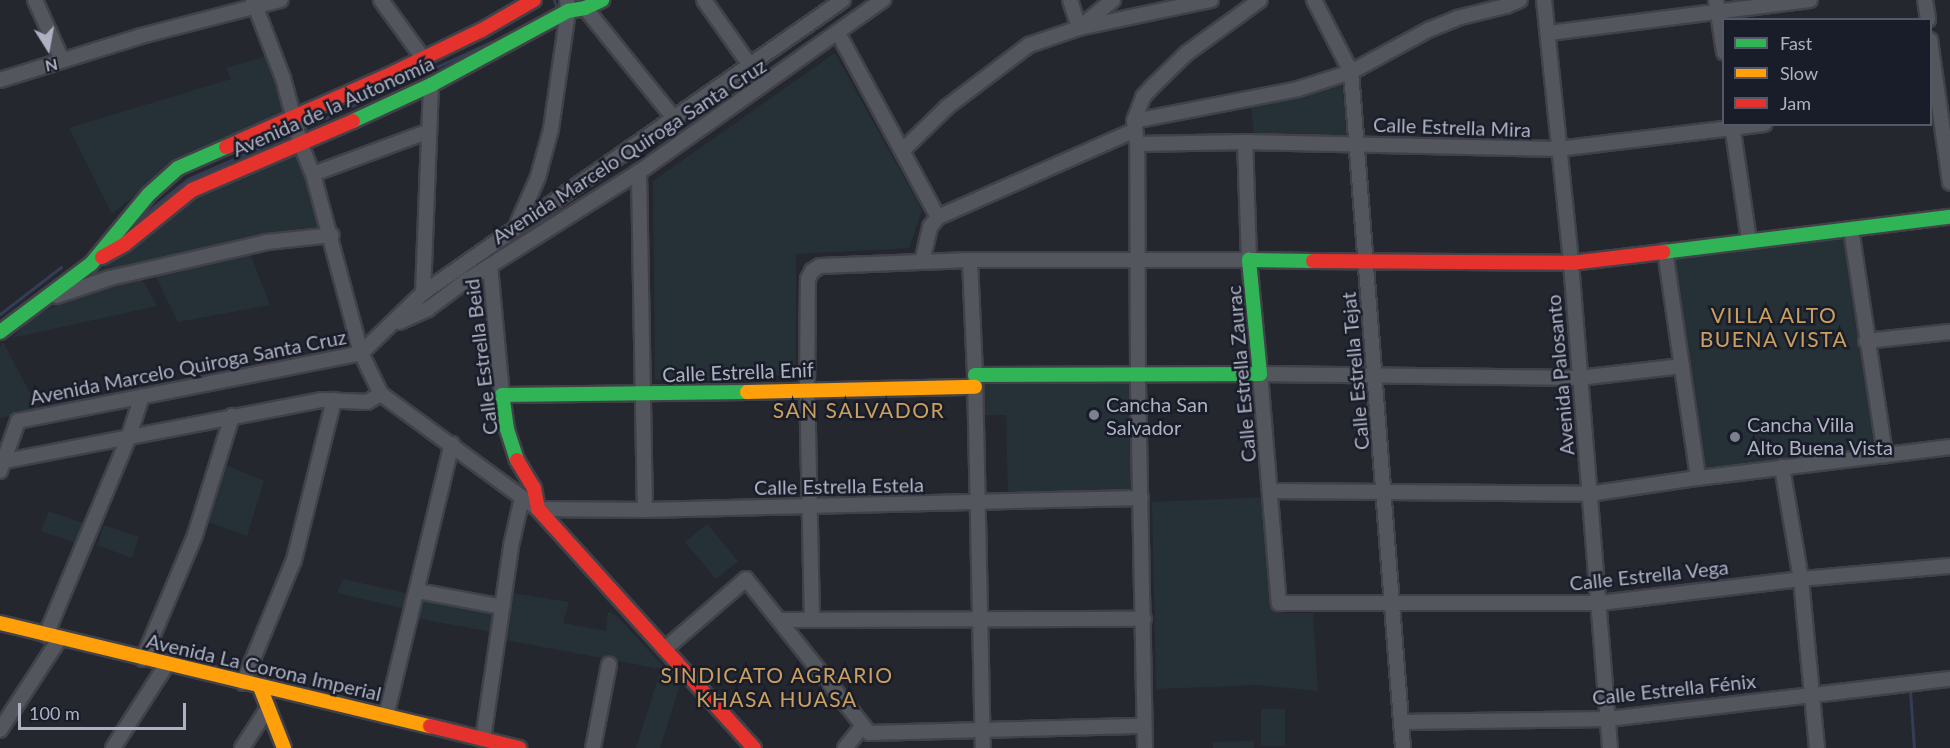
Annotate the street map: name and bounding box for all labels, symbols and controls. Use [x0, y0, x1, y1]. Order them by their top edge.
north arrow [18, 18, 78, 78]
legend [1722, 18, 1932, 126]
text: Fast [1780, 32, 1812, 54]
street label: Avenida de la Autonomía [228, 51, 438, 161]
street label: Avenida Marcelo Quiroga Santa Cruz [488, 53, 770, 249]
text: N [44, 56, 59, 77]
text: Slow [1780, 62, 1818, 84]
text: Jam [1780, 92, 1811, 114]
street label: Calle Estrella Mira [1373, 112, 1531, 142]
street label: Calle Estrella Beid [460, 278, 502, 436]
street label: Calle Estrella Zaurac [1221, 285, 1261, 463]
street label: Calle Estrella Tejat [1336, 291, 1374, 451]
street label: Avenida Palosanto [1541, 294, 1579, 456]
district label: VILLA ALTO BUENA VISTA [1699, 302, 1849, 352]
street label: Avenida Marcelo Quiroga Santa Cruz [28, 325, 348, 409]
street label: Calle Estrella Enif [662, 357, 814, 387]
place label: Cancha San Salvador [1106, 392, 1208, 439]
district label: SAN SALVADOR [773, 397, 945, 423]
marker: Cancha San Salvador [1087, 408, 1101, 422]
place label: Cancha Villa Alto Buena Vista [1747, 413, 1894, 460]
marker: Cancha Villa Alto Buena Vista [1728, 430, 1742, 444]
street label: Calle Estrella Estela [754, 473, 924, 499]
street label: Calle Estrella Vega [1568, 555, 1730, 595]
street label: Avenida La Corona Imperial [144, 628, 384, 706]
district label: SINDICATO AGRARIO KHASA HUASA [660, 662, 894, 712]
street label: Calle Estrella Fénix [1591, 668, 1757, 710]
scale bar [21, 691, 189, 729]
text: 100 m [29, 702, 80, 724]

